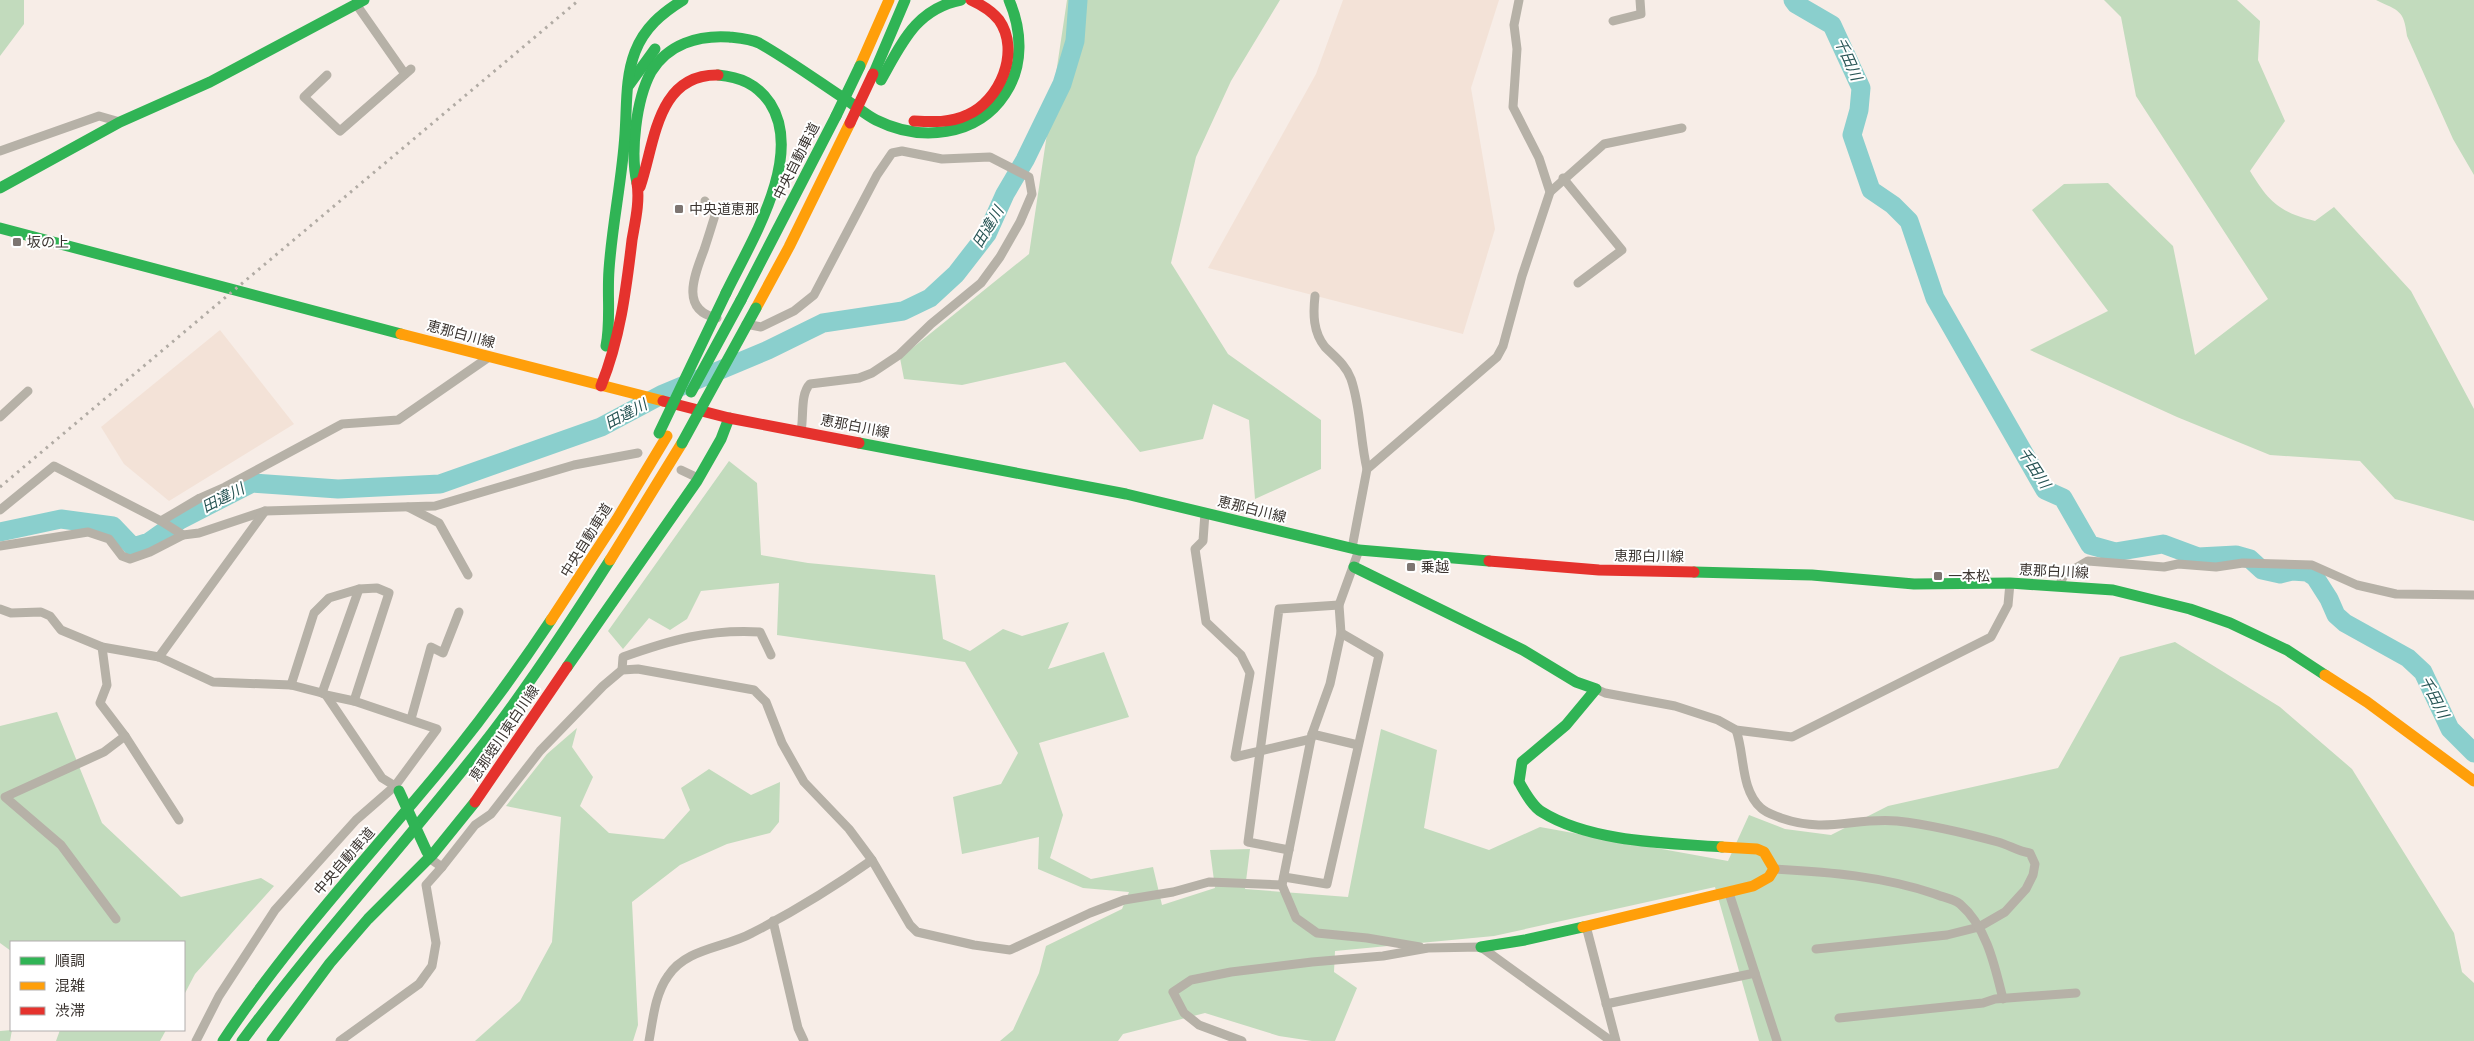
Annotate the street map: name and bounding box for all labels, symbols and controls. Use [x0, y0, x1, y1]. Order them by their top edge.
water label: 千田川 [1830, 33, 1870, 85]
street label: 中央自動車道 [767, 119, 823, 203]
place label: 中央道恵那 [689, 198, 759, 218]
water label: 田違川 [965, 199, 1009, 251]
marker: 中央道恵那 [673, 203, 685, 215]
place label: 坂の上 [27, 231, 69, 251]
marker: 坂の上 [11, 236, 23, 248]
street label: 恵那白川線 [425, 314, 498, 352]
water label: 田違川 [600, 391, 652, 433]
street label: 恵那白川線 [819, 409, 891, 442]
water label: 千田川 [2013, 442, 2058, 494]
water label: 田違川 [197, 475, 249, 517]
street label: 恵那白川線 [1216, 490, 1289, 526]
street label: 中央自動車道 [554, 499, 616, 580]
street label: 恵那白川線 [1614, 544, 1684, 566]
place label: 乗越 [1421, 556, 1449, 576]
street label: 恵那白川線 [2019, 558, 2090, 582]
marker: 乗越 [1405, 561, 1417, 573]
place label: 一本松 [1948, 565, 1990, 585]
marker: 一本松 [1932, 570, 1944, 582]
water label: 千田川 [2415, 671, 2457, 723]
street label: 恵那蛭川東白川線 [464, 680, 543, 784]
street label: 中央自動車道 [308, 822, 378, 899]
legend [10, 941, 185, 1031]
text: 順調 [55, 948, 85, 971]
text: 混雑 [55, 973, 85, 996]
text: 渋滞 [55, 998, 85, 1021]

